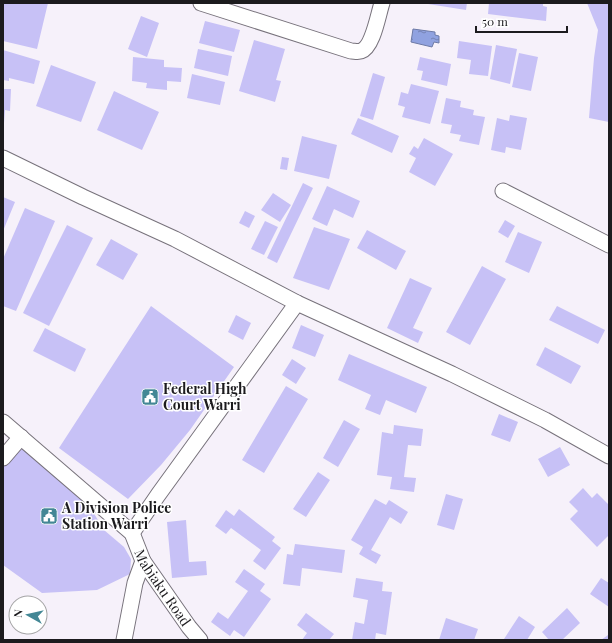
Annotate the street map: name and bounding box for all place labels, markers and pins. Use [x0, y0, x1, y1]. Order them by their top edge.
place label: Federal High Court Warri [163, 379, 247, 414]
public building icon: Federal High Court Warri [140, 387, 160, 407]
place label: A Division Police Station Warri [61, 498, 171, 533]
public building icon: A Division Police Station Warri [39, 506, 59, 526]

